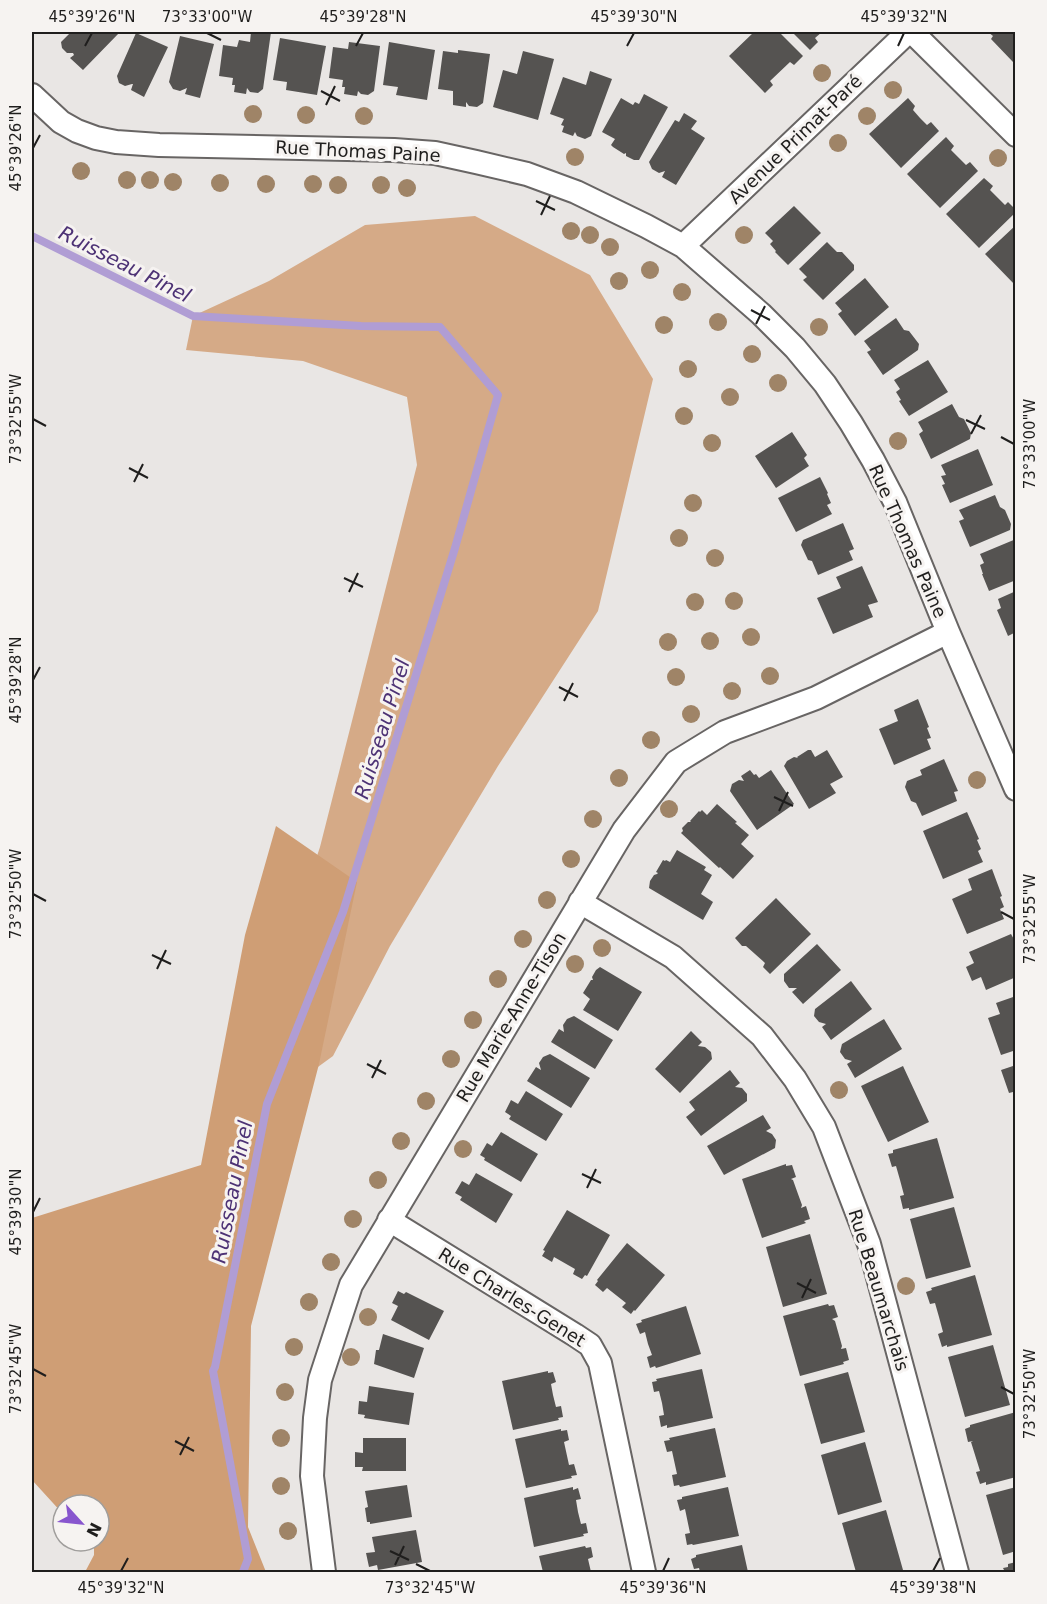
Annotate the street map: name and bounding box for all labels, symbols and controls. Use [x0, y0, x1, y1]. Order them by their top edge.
text: 45°39'26"N [48, 8, 136, 26]
text: 73°33'00"W [162, 8, 252, 26]
text: 45°39'28"N [319, 8, 407, 26]
text: 45°39'30"N [590, 8, 678, 26]
text: 45°39'32"N [860, 8, 948, 26]
street label: Avenue Primat-Paré [724, 70, 866, 208]
text: 45°39'26"N [7, 104, 25, 192]
street label: Rue Thomas Paine [275, 136, 441, 166]
water label: Ruisseau Pinel [55, 220, 195, 308]
text: 73°32'55"W [7, 374, 25, 464]
text: 73°33'00"W [1021, 399, 1039, 489]
street label: Rue Thomas Paine [865, 461, 951, 621]
text: 45°39'28"N [7, 636, 25, 724]
water label: Ruisseau Pinel [349, 656, 415, 802]
text: 73°32'50"W [7, 849, 25, 939]
text: 73°32'55"W [1021, 874, 1039, 964]
street label: Rue Marie-Anne-Tison [452, 928, 570, 1106]
water label: Ruisseau Pinel [206, 1118, 258, 1265]
text: 45°39'30"N [7, 1168, 25, 1256]
street label: Rue Beaumarchais [844, 1207, 914, 1373]
street label: Rue Charles-Genet [435, 1243, 589, 1351]
text: 73°32'45"W [7, 1324, 25, 1414]
text: 73°32'50"W [1021, 1349, 1039, 1439]
north arrow [51, 1493, 111, 1553]
text: N [82, 1519, 105, 1540]
text: 45°39'32"N [77, 1579, 165, 1597]
text: 73°32'45"W [385, 1579, 475, 1597]
text: 45°39'36"N [619, 1579, 707, 1597]
text: 45°39'38"N [889, 1579, 977, 1597]

